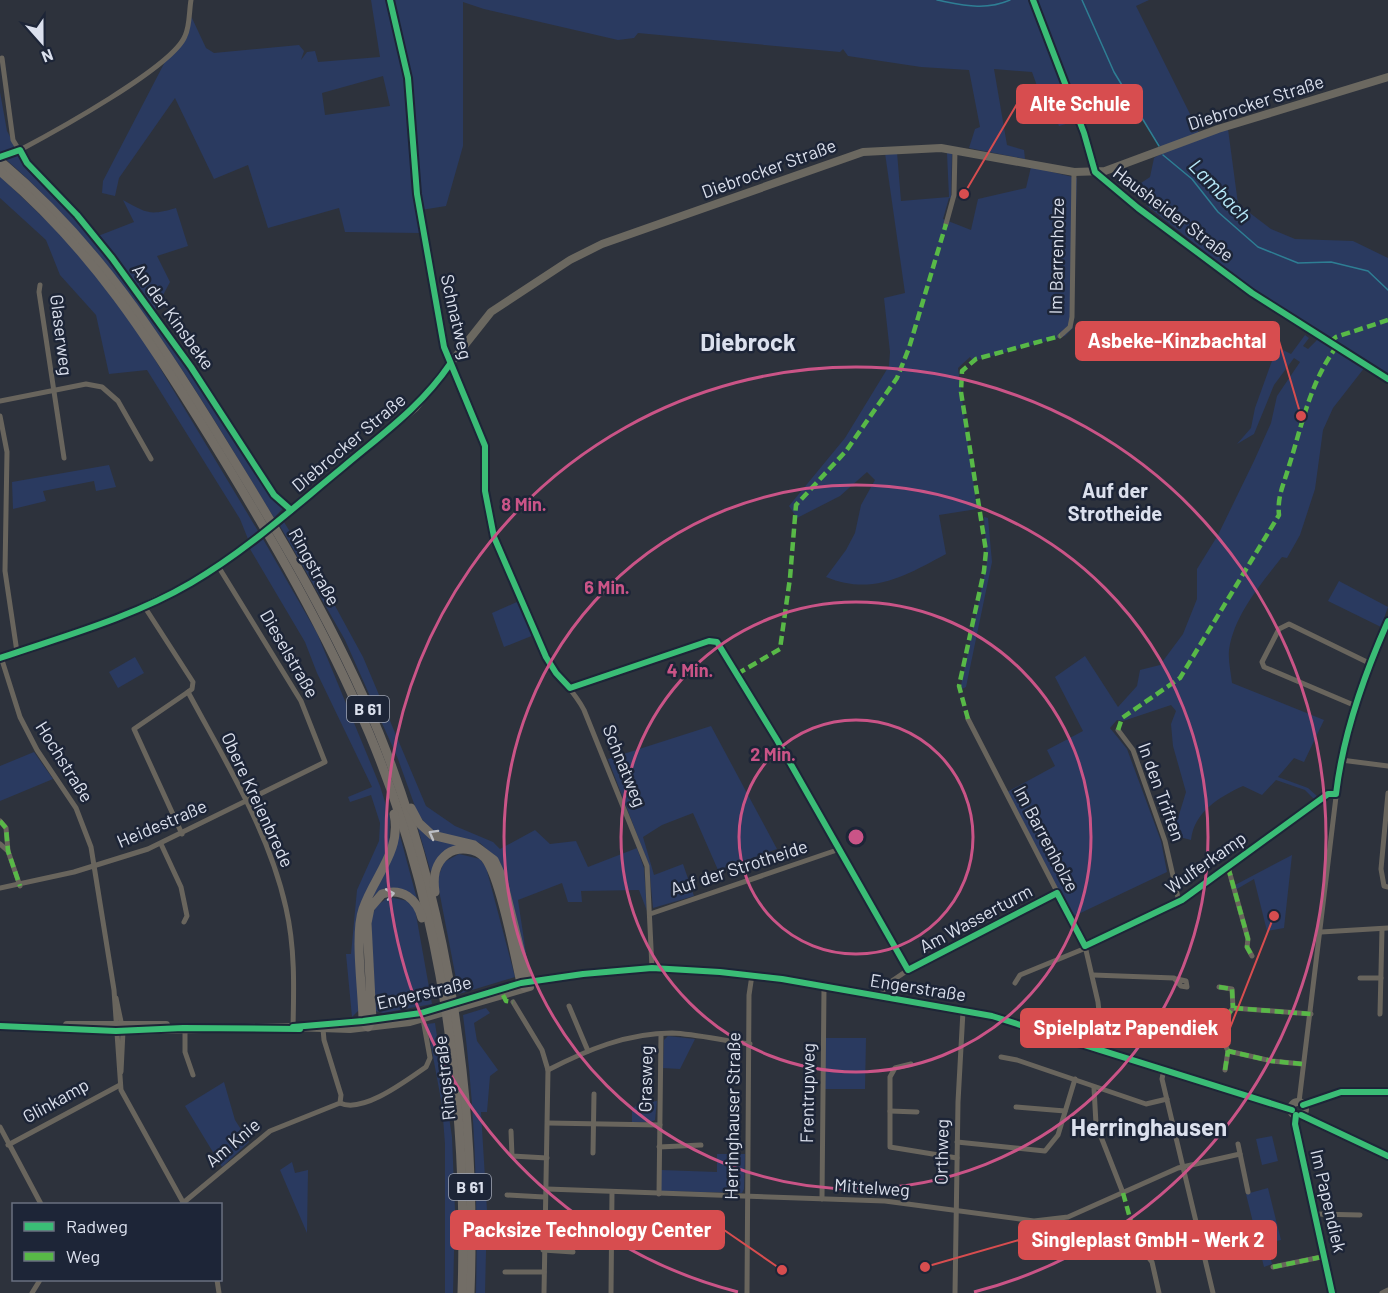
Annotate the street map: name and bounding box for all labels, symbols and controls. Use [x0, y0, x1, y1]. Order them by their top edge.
north arrow [12, 12, 72, 72]
text: N [39, 46, 56, 67]
street label: Diebrocker Straße [1185, 70, 1326, 134]
callout: Alte Schule [1017, 85, 1142, 123]
text: Alte Schule [1030, 91, 1131, 115]
street label: Diebrocker Straße [698, 134, 839, 203]
water label: Lambach [1185, 153, 1257, 227]
street label: Hausheider Straße [1109, 161, 1238, 266]
street label: Im Barrenholze [1044, 197, 1068, 315]
street label: An der Kinsbeke [128, 259, 220, 374]
street label: Schnatweg [436, 272, 477, 362]
street label: Glaserweg [46, 293, 78, 377]
callout: Asbeke-Kinzbachtal [1076, 322, 1279, 360]
district label: Diebrock [700, 327, 796, 356]
text: Asbeke-Kinzbachtal [1088, 328, 1266, 352]
street label: Diebrocker Straße [287, 388, 410, 496]
district label: Auf der Strotheide [1068, 478, 1162, 525]
text: 8 Min. [501, 493, 547, 515]
street label: Ringstraße [285, 524, 345, 609]
text: 6 Min. [584, 576, 630, 598]
street label: Dieselstraße [256, 606, 324, 701]
text: 4 Min. [667, 659, 713, 681]
road number: B 61 [347, 696, 389, 722]
street label: Hochstraße [31, 717, 98, 806]
street label: Schnatweg [598, 721, 651, 810]
street label: Obere Kreienbrede [217, 729, 299, 871]
street label: In den Triften [1134, 739, 1190, 844]
text: 2 Min. [750, 743, 796, 765]
street label: Im Barrenholze [1010, 782, 1084, 895]
street label: Heidestraße [113, 794, 210, 852]
street label: Wulferkamp [1161, 826, 1250, 898]
centre of rings [846, 827, 866, 847]
one-way arrow [429, 830, 439, 841]
street label: Auf der Strotheide [667, 834, 810, 900]
street label: Am Wasserturm [915, 879, 1036, 957]
one-way arrow [385, 888, 395, 901]
street label: Engerstraße [869, 969, 968, 1005]
street label: Engerstraße [374, 970, 473, 1014]
callout: Spielplatz Papendiek [1021, 1009, 1230, 1047]
text: Spielplatz Papendiek [1034, 1015, 1219, 1039]
street label: Herringhauser Straße [720, 1032, 744, 1200]
street label: Ringstraße [429, 1035, 459, 1122]
street label: Frentrupweg [795, 1043, 819, 1143]
street label: Grasweg [633, 1045, 657, 1113]
street label: Glinkamp [19, 1073, 92, 1127]
district label: Herringhausen [1071, 1112, 1227, 1141]
street label: Am Knie [201, 1113, 264, 1171]
street label: Orthweg [929, 1119, 953, 1185]
street label: Im Papendiek [1306, 1147, 1351, 1254]
street label: Mittelweg [833, 1173, 911, 1201]
road number: B 61 [449, 1174, 491, 1200]
legend [12, 1203, 222, 1281]
callout: Packsize Technology Center [451, 1211, 724, 1249]
text: Radweg [66, 1215, 128, 1237]
text: Packsize Technology Center [463, 1217, 712, 1241]
callout: Singleplast GmbH - Werk 2 [1019, 1221, 1276, 1259]
text: Singleplast GmbH - Werk 2 [1032, 1227, 1265, 1251]
text: Weg [66, 1245, 100, 1267]

